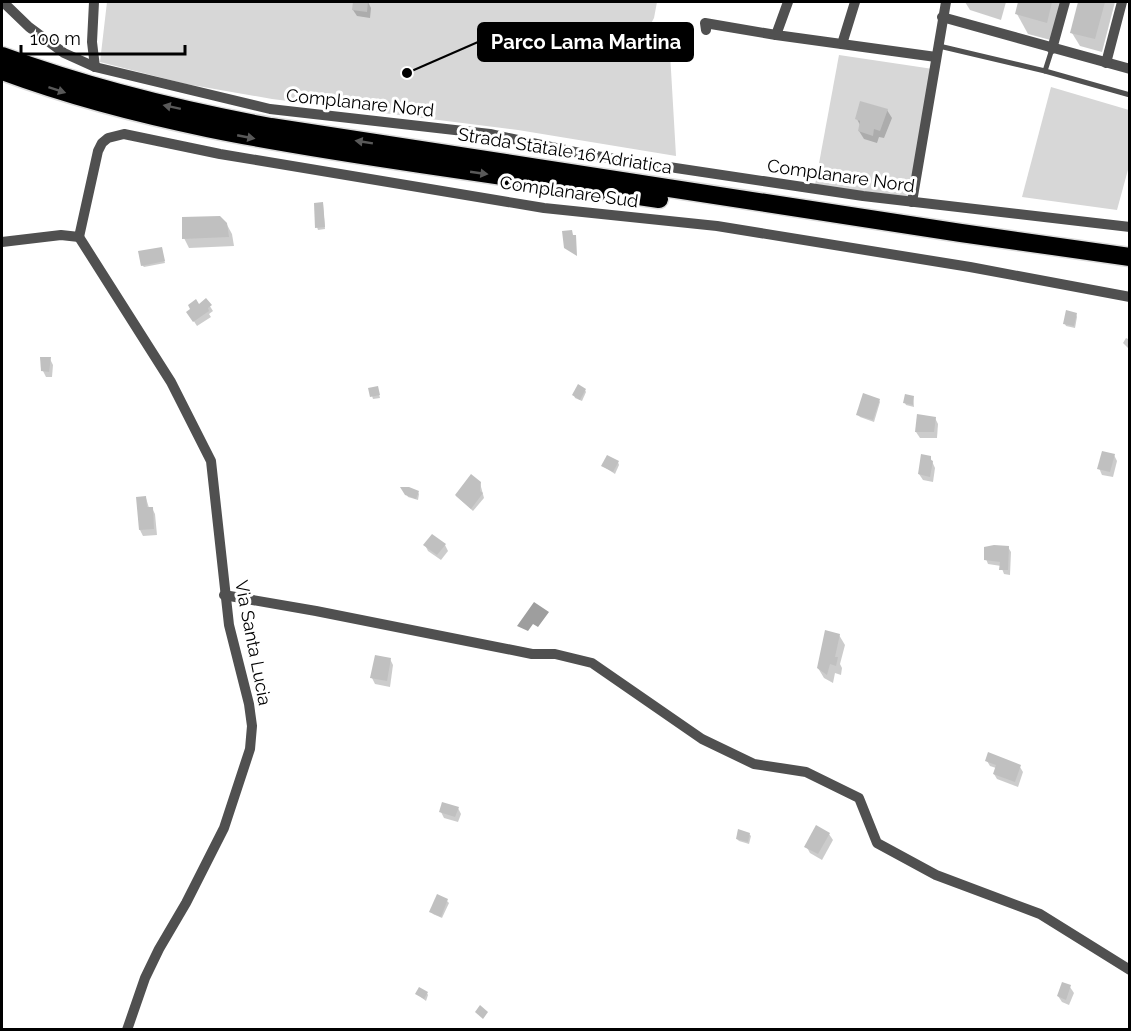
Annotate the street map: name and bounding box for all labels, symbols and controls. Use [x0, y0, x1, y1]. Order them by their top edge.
scale bar [21, 18, 184, 56]
callout: Parco Lama Martina [478, 23, 693, 61]
text: 100 m [30, 28, 81, 49]
text: Parco Lama Martina [491, 30, 681, 54]
street label: Complanare Nord [285, 84, 435, 121]
one-way arrow [48, 85, 66, 95]
one-way arrow [163, 102, 182, 112]
street label: Strada Statale 16 Adriatica [457, 123, 674, 178]
one-way arrow [237, 133, 256, 142]
one-way arrow [355, 137, 374, 146]
street label: Complanare Nord [766, 155, 916, 196]
one-way arrow [469, 168, 488, 177]
street label: Complanare Sud [498, 171, 640, 212]
street label: Via Santa Lucia [231, 579, 276, 707]

